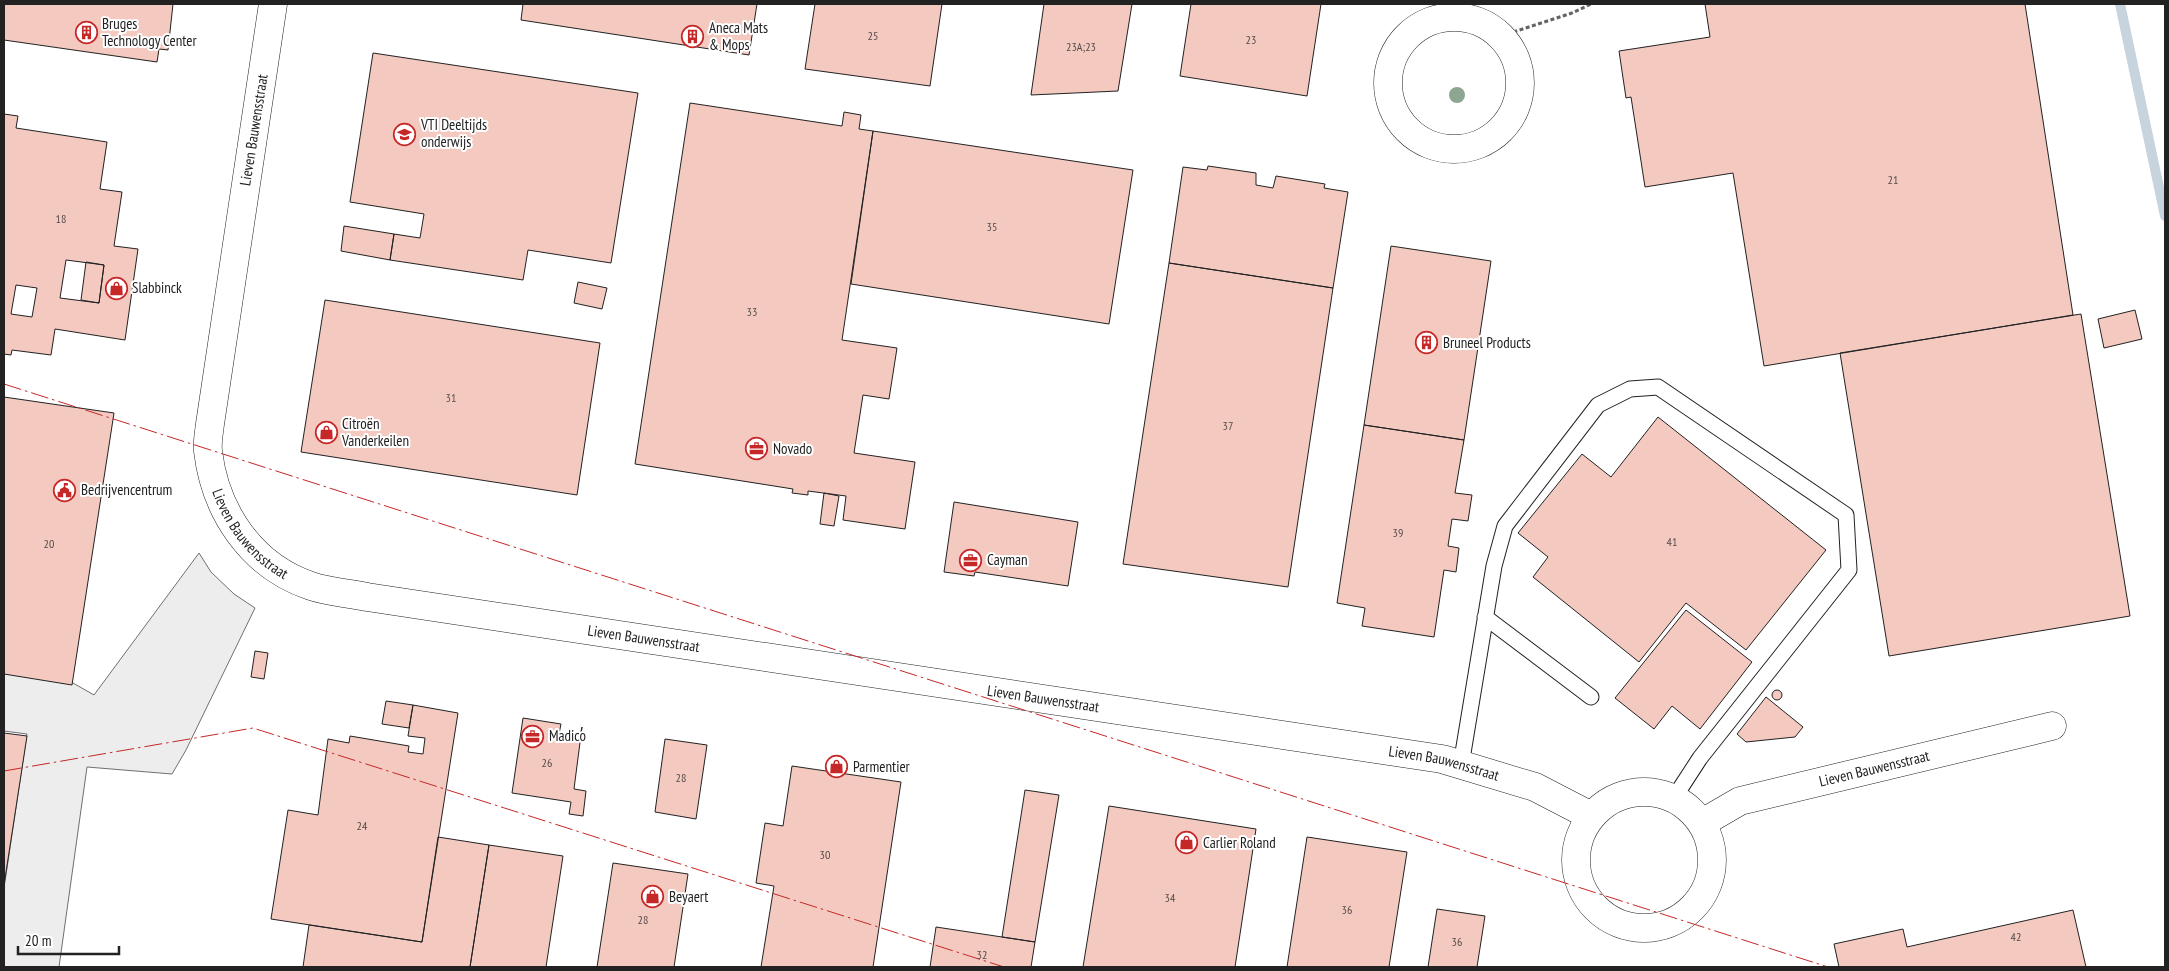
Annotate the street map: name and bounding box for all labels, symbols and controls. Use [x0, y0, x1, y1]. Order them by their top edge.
place label: Bruges Technology Center [102, 14, 198, 50]
place label: Aneca Mats & Mops [709, 18, 768, 54]
building icon: Bruges Technology Center [74, 21, 98, 45]
building icon: Aneca Mats & Mops [681, 25, 705, 49]
house number: 25 [868, 28, 878, 43]
house number: 23 [1246, 32, 1256, 47]
house number: 23A;23 [1066, 39, 1096, 54]
street label: Lieven Bauwensstraat [235, 73, 272, 187]
place label: VTI Deeltijds onderwijs [420, 115, 487, 151]
school or university icon: VTI Deeltijds onderwijs [393, 122, 417, 146]
house number: 21 [1888, 172, 1898, 187]
house number: 18 [56, 211, 66, 226]
house number: 35 [987, 219, 997, 234]
shop icon: Slabbinck [104, 276, 128, 300]
place label: Slabbinck [132, 278, 182, 297]
house number: 33 [747, 304, 757, 319]
building icon: Bruneel Products [1415, 331, 1439, 355]
place label: Bruneel Products [1443, 333, 1531, 352]
house number: 31 [446, 390, 456, 405]
place label: Citroën Vanderkeilen [341, 414, 409, 450]
house number: 37 [1223, 418, 1233, 433]
shop icon: Citroën Vanderkeilen [314, 421, 338, 445]
office icon: Novado [745, 437, 769, 461]
place label: Novado [773, 439, 812, 458]
public building icon: Bedrijvencentrum [53, 478, 77, 502]
place label: Bedrijvencentrum [81, 480, 172, 499]
street label: Lieven Bauwensstraat [208, 486, 292, 583]
house number: 39 [1393, 525, 1403, 540]
house number: 41 [1667, 534, 1677, 549]
house number: 20 [44, 536, 54, 551]
office icon: Cayman [959, 548, 983, 572]
place label: Cayman [987, 550, 1028, 569]
street label: Lieven Bauwensstraat [586, 620, 701, 656]
street label: Lieven Bauwensstraat [986, 681, 1101, 716]
office icon: Madico [521, 724, 545, 748]
place label: Madico [549, 726, 586, 745]
street label: Lieven Bauwensstraat [1387, 741, 1502, 785]
street label: Lieven Bauwensstraat [1817, 746, 1931, 791]
house number: 26 [542, 755, 552, 770]
shop icon: Parmentier [825, 755, 849, 779]
place label: Parmentier [853, 757, 911, 776]
house number: 28 [676, 770, 686, 785]
house number: 24 [357, 818, 368, 833]
shop icon: Carlier Roland [1175, 831, 1199, 855]
place label: Carlier Roland [1203, 833, 1276, 852]
house number: 30 [820, 847, 830, 862]
shop icon: Beyaert [641, 885, 665, 909]
place label: Beyaert [669, 887, 708, 906]
house number: 34 [1165, 890, 1176, 905]
house number: 36 [1342, 902, 1352, 917]
house number: 28 [638, 912, 648, 927]
scale bar [18, 924, 119, 956]
house number: 42 [2011, 929, 2021, 944]
text: 20 m [25, 931, 51, 950]
house number: 36 [1452, 934, 1462, 949]
house number: 32 [977, 947, 987, 962]

